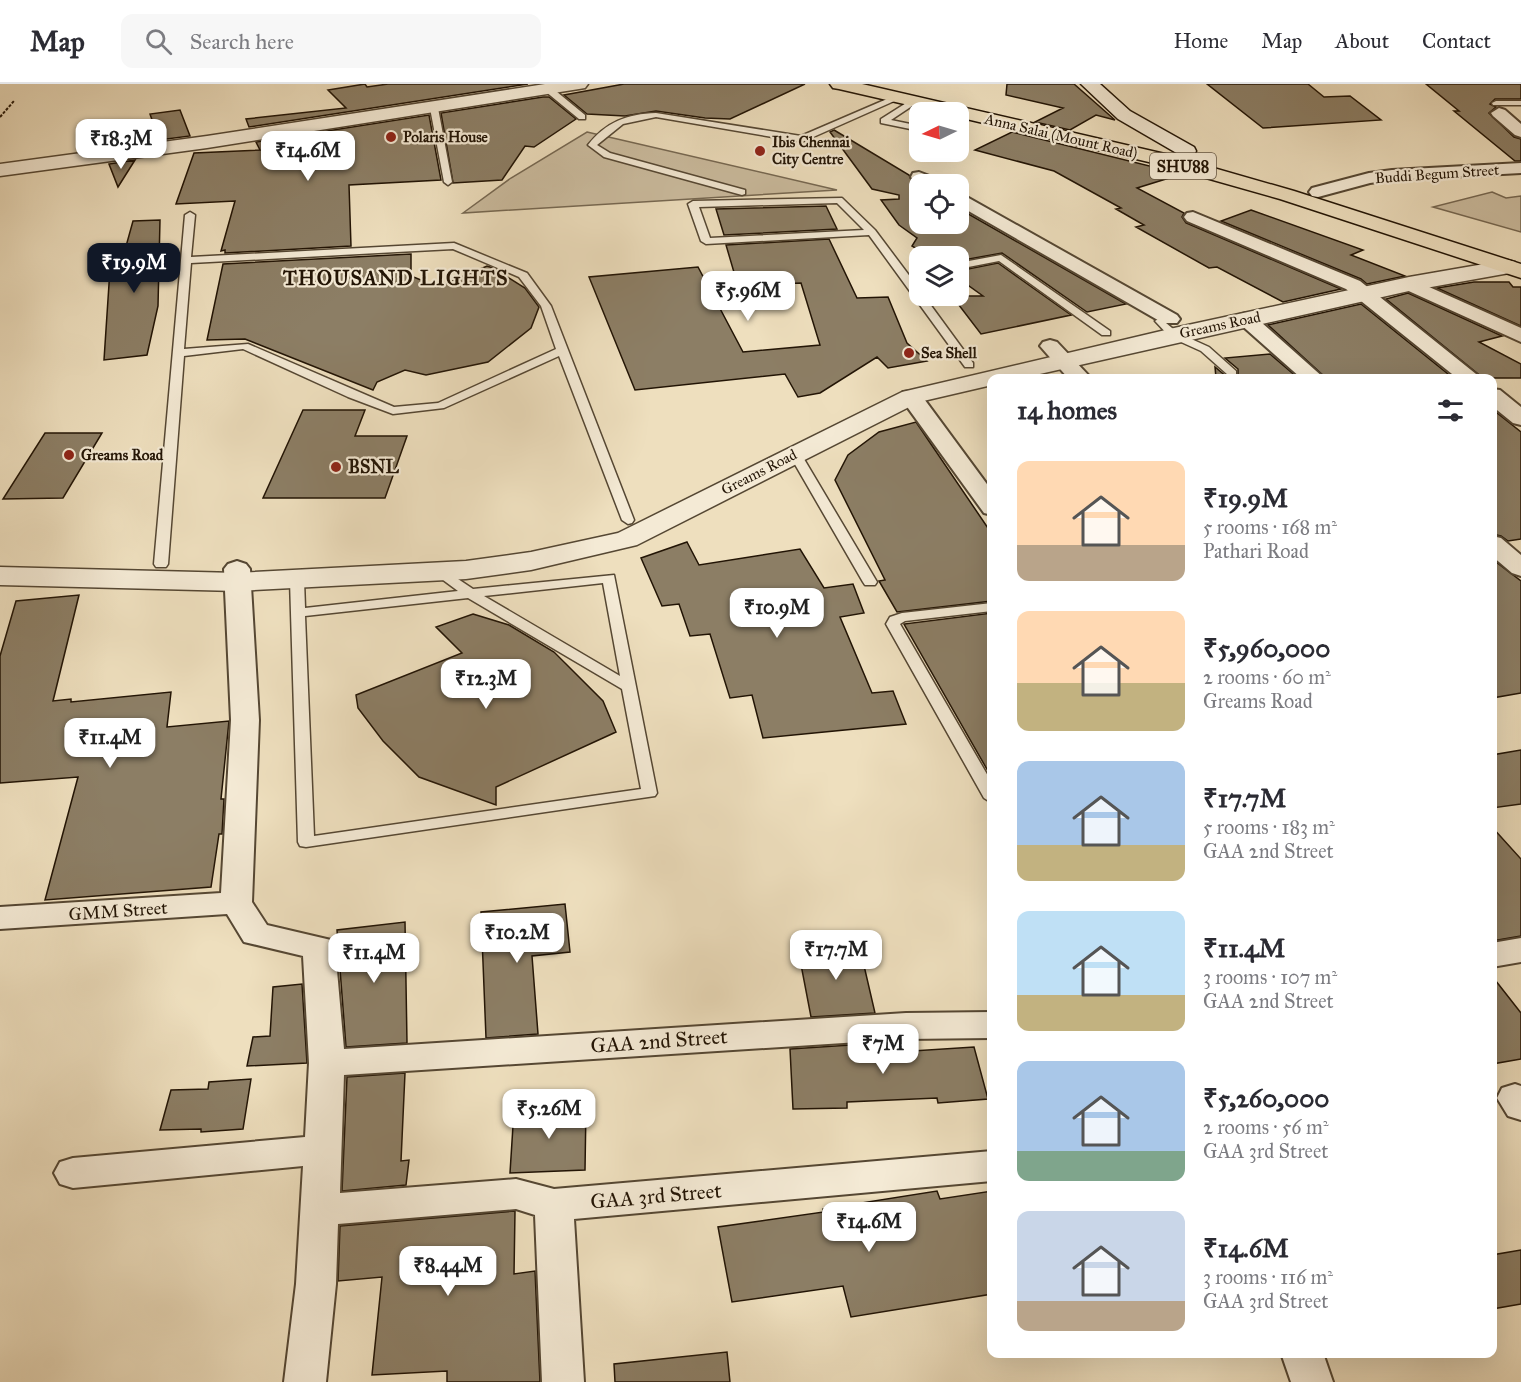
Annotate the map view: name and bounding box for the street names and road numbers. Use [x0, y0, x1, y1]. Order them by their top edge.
street label: Anna Salai (Mount Road) [982, 109, 1139, 163]
road number: SHU88 [1150, 153, 1216, 179]
street label: Buddi Begum Street [1374, 161, 1501, 187]
street label: Greams Road [1178, 308, 1263, 342]
street label: Greams Road [718, 445, 800, 499]
street label: GMM Street [68, 897, 169, 925]
street label: GAA 2nd Street [590, 1023, 729, 1059]
street label: GAA 3rd Street [589, 1177, 723, 1215]

